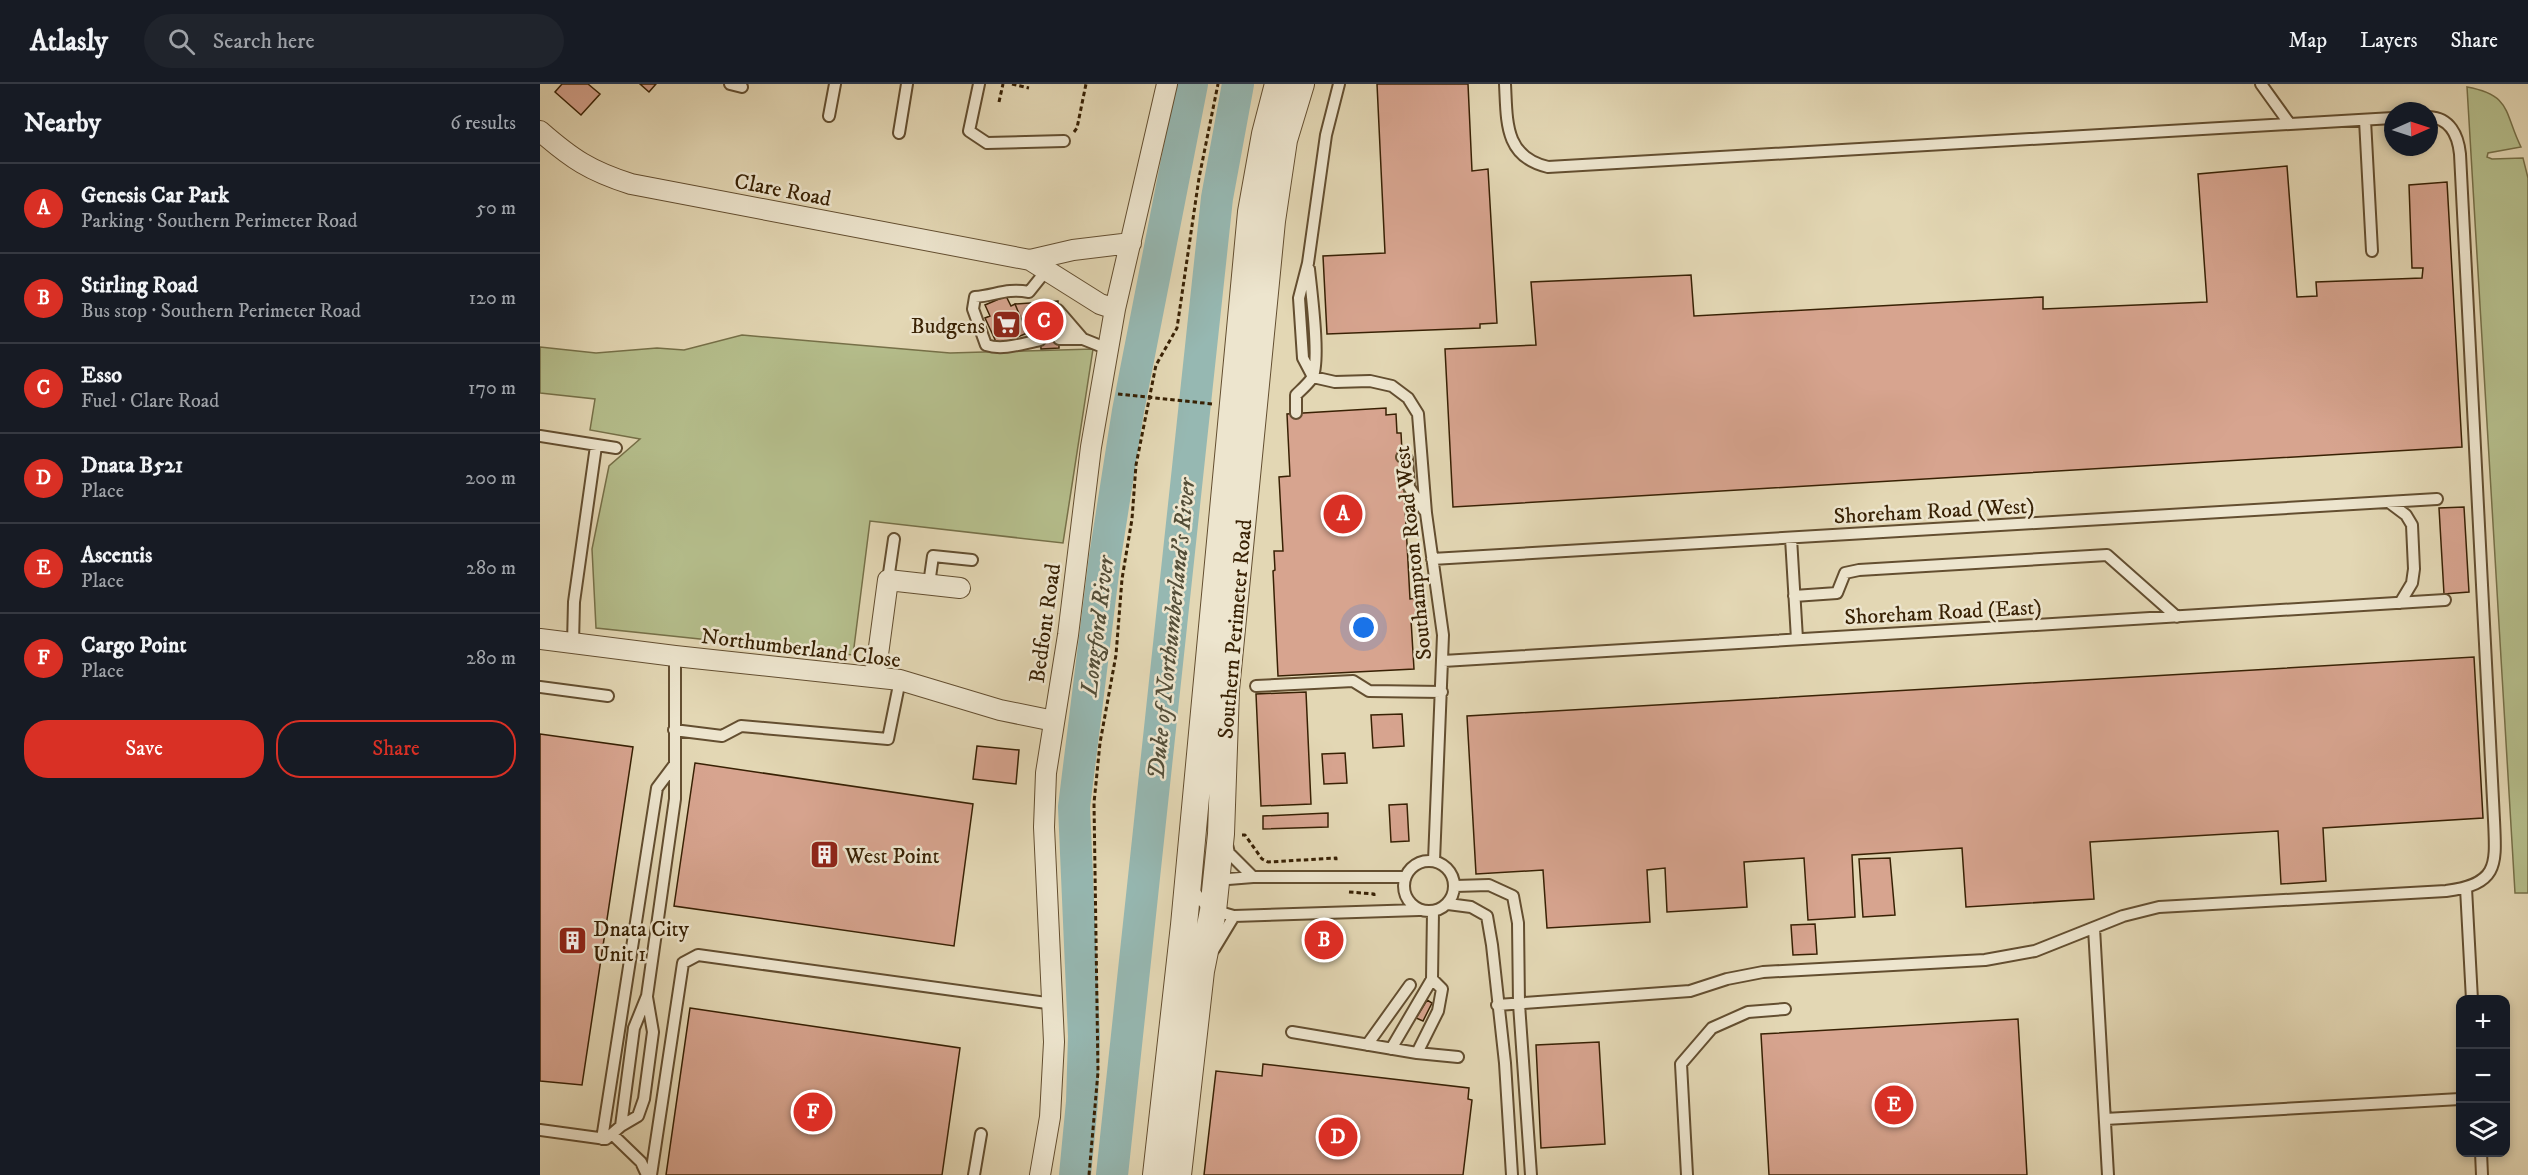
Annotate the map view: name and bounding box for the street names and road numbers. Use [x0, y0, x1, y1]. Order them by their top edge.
street label: Clare Road [732, 168, 833, 213]
street label: Southampton Road West [1389, 444, 1438, 661]
street label: Shoreham Road (West) [1833, 493, 2035, 530]
street label: Southern Perimeter Road [1212, 518, 1259, 740]
street label: Bedfont Road [1024, 562, 1067, 685]
street label: Shoreham Road (East) [1844, 594, 2042, 631]
street label: Northumberland Close [700, 623, 902, 674]

